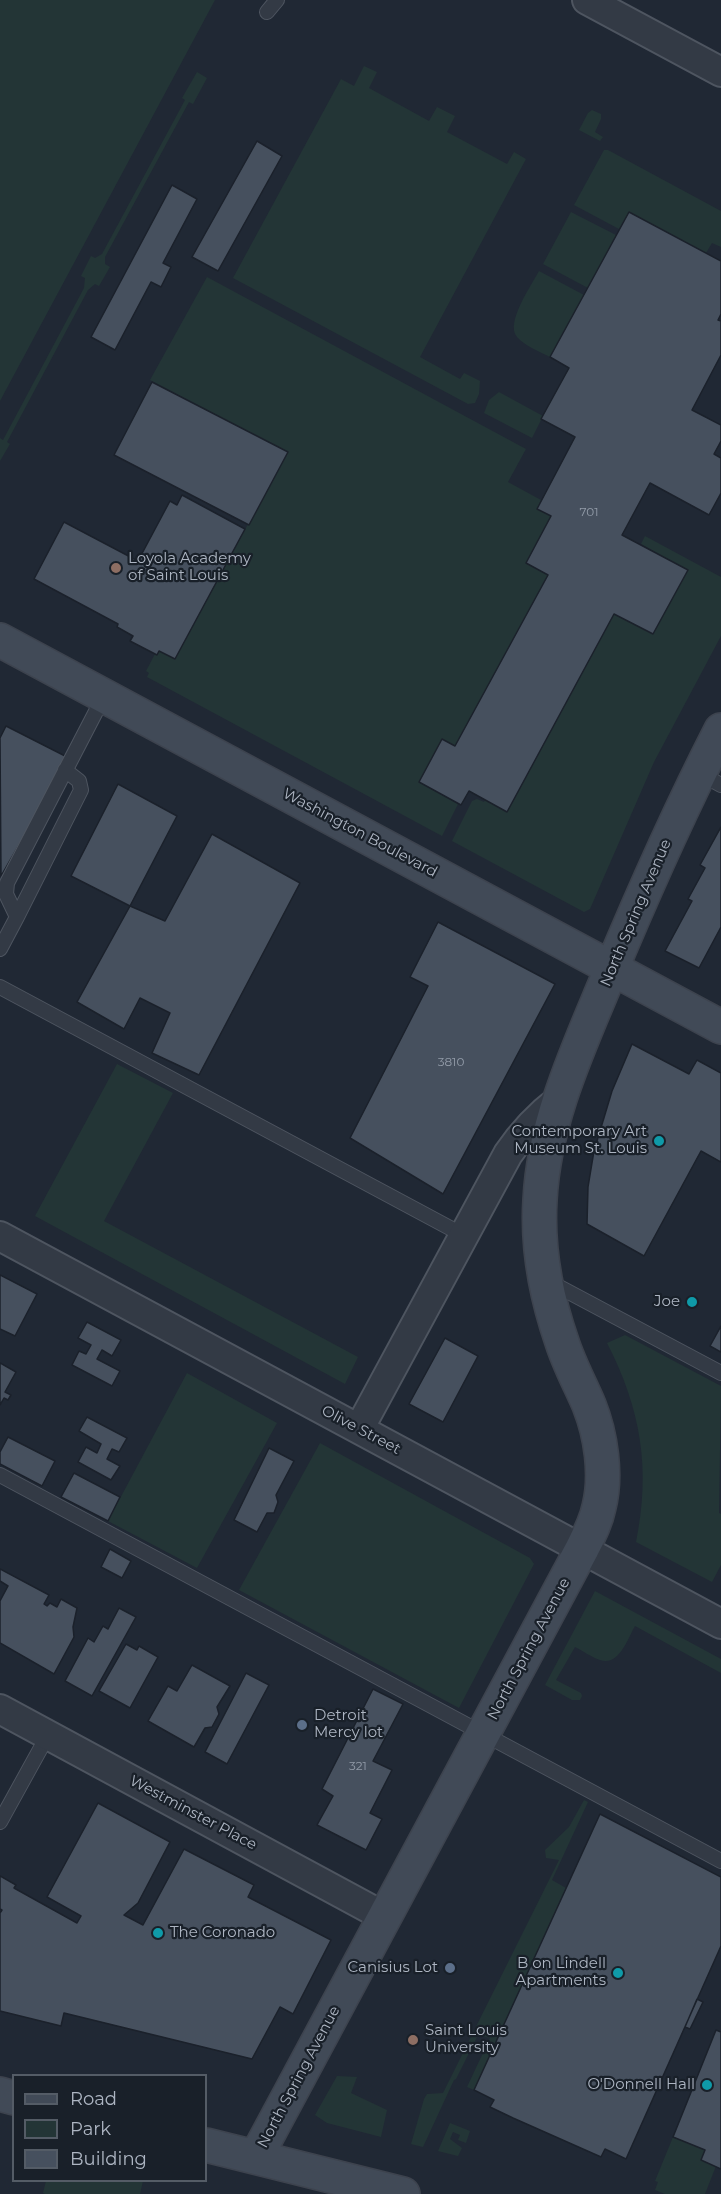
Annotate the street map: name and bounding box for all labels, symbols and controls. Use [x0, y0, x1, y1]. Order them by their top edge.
house number: 701 [579, 505, 599, 519]
place label: Loyola Academy of Saint Louis [128, 550, 251, 585]
marker: Loyola Academy of Saint Louis [109, 561, 123, 575]
street label: Washington Boulevard [280, 785, 440, 881]
street label: North Spring Avenue [597, 837, 675, 989]
house number: 3810 [438, 1055, 464, 1069]
place label: Contemporary Art Museum St. Louis [511, 1123, 647, 1158]
marker: Contemporary Art Museum St. Louis [652, 1134, 666, 1148]
place label: Joe [654, 1293, 680, 1311]
marker: Joe [685, 1295, 699, 1309]
street label: Olive Street [318, 1402, 404, 1458]
street label: North Spring Avenue [484, 1575, 574, 1723]
place label: Detroit Mercy lot [314, 1707, 383, 1742]
marker: Detroit Mercy lot [295, 1718, 309, 1732]
house number: 321 [349, 1759, 367, 1773]
street label: Westminster Place [126, 1772, 260, 1854]
place label: The Coronado [170, 1924, 275, 1942]
marker: The Coronado [151, 1926, 165, 1940]
place label: B on Lindell Apartments [515, 1955, 606, 1990]
place label: Canisius Lot [348, 1959, 438, 1977]
marker: Canisius Lot [443, 1961, 457, 1975]
marker: B on Lindell Apartments [611, 1966, 625, 1980]
street label: North Spring Avenue [254, 2003, 344, 2151]
place label: Saint Louis University [425, 2022, 507, 2057]
marker: Saint Louis University [406, 2033, 420, 2047]
legend [12, 2074, 207, 2182]
place label: O'Donnell Hall [587, 2076, 695, 2094]
marker: O'Donnell Hall [700, 2078, 714, 2092]
text: Road [70, 2088, 117, 2110]
text: Park [70, 2118, 111, 2140]
text: Building [70, 2148, 147, 2170]

